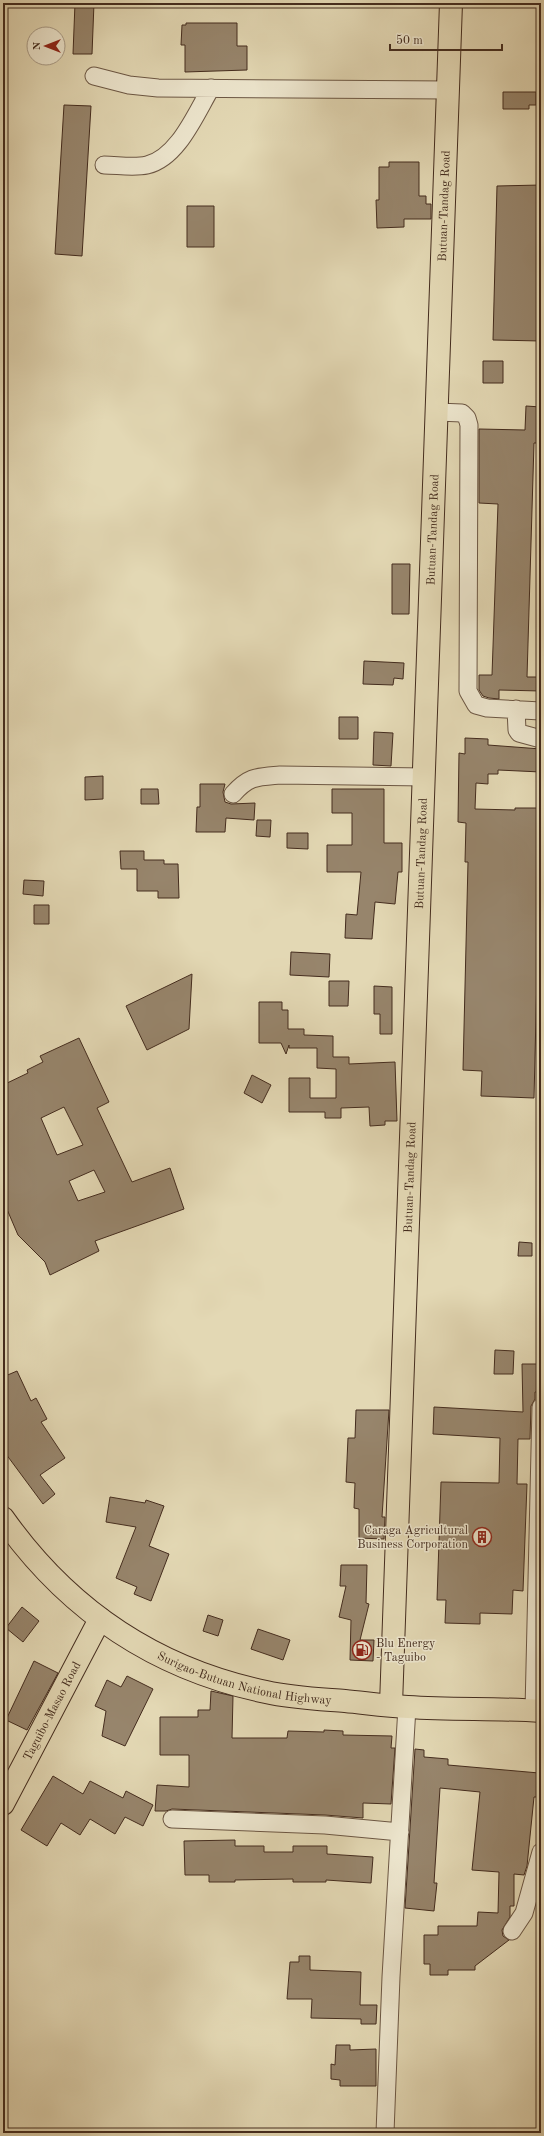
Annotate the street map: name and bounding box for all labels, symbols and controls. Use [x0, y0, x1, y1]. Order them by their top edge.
north arrow [26, 26, 66, 66]
scale bar [390, 26, 502, 52]
text: 50 m [396, 34, 423, 47]
text: N [32, 41, 43, 50]
street label: Butuan-Tandag Road [437, 150, 453, 262]
street label: Butuan-Tandag Road [425, 474, 441, 586]
street label: Butuan-Tandag Road [414, 798, 430, 909]
street label: Butuan-Tandag Road [403, 1121, 419, 1233]
place label: Caraga Agricultural Business Corporation [357, 1525, 469, 1551]
building icon: Caraga Agricultural Business Corporation [471, 1526, 493, 1548]
place label: Blu Energy - Taguibo [376, 1638, 436, 1664]
fuel station icon: Blu Energy - Taguibo [351, 1639, 373, 1661]
street label: Surigao-Butuan National Highway [155, 1650, 333, 1707]
street label: Taguibo-Masao Road [22, 1660, 83, 1763]

